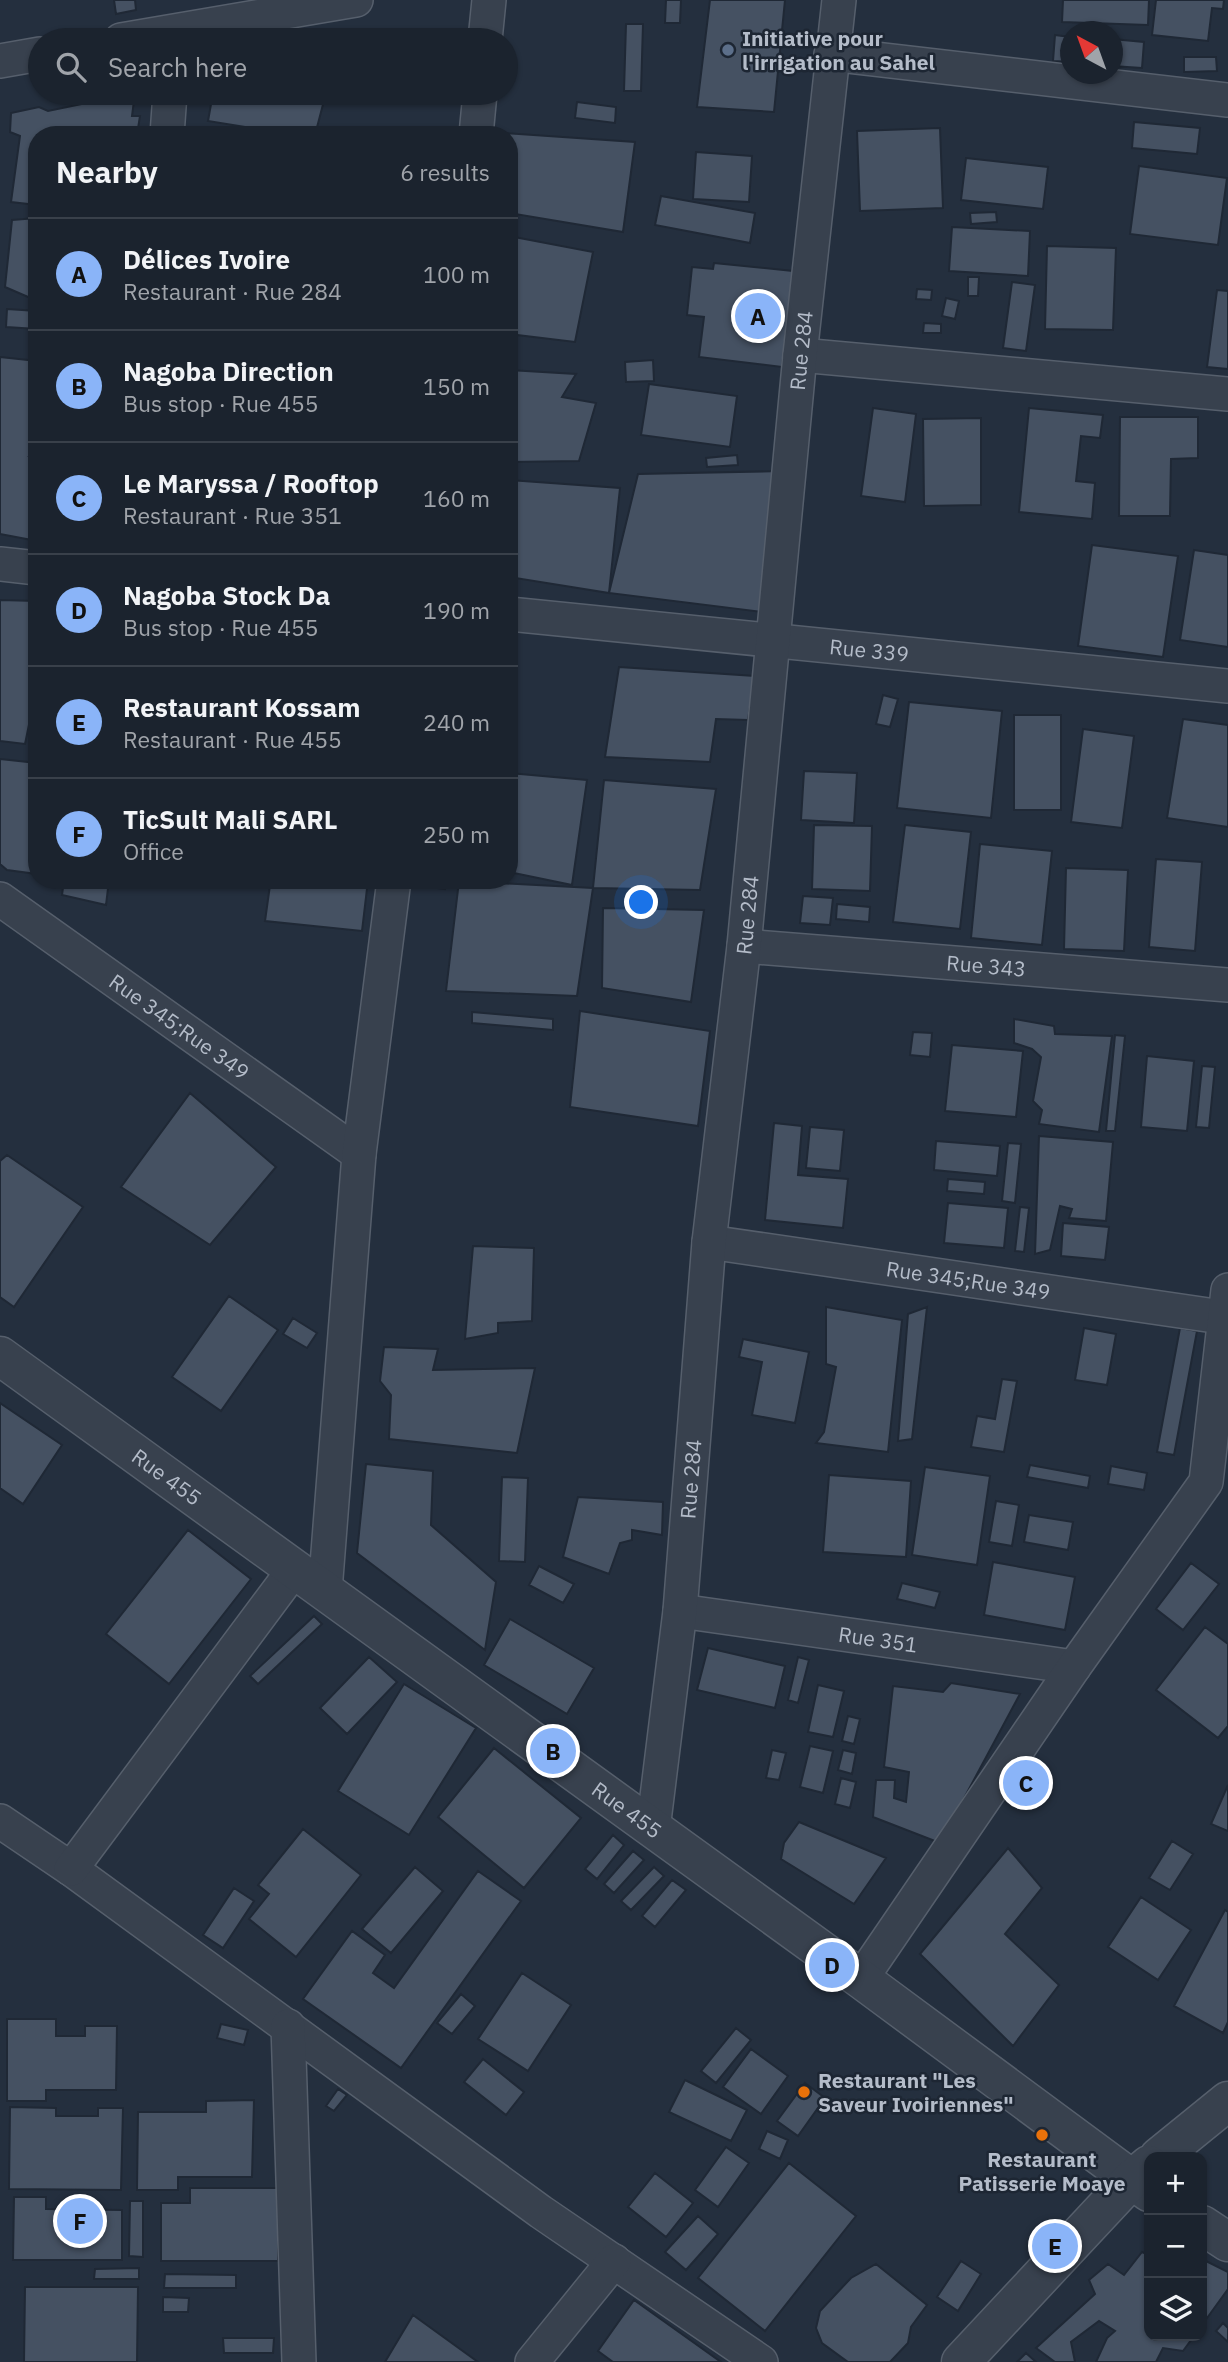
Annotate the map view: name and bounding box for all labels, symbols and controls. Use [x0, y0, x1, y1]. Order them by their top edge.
north arrow [1060, 21, 1123, 84]
place label: Initiative pour l'irrigation au Sahel [742, 24, 935, 76]
search box [28, 28, 518, 105]
marker: Initiative pour l'irrigation au Sahel [720, 42, 736, 58]
icon: search [52, 48, 90, 86]
text: Search here [108, 50, 247, 84]
text: Nearby [56, 152, 158, 191]
text: 6 results [400, 157, 490, 187]
text: Délices Ivoire [123, 242, 290, 276]
text: A [71, 259, 87, 289]
text: 100 m [423, 259, 490, 289]
text: Restaurant · Rue 284 [123, 276, 342, 306]
pin: A [735, 290, 781, 342]
street label: Rue 284 [783, 309, 819, 392]
text: Nagoba Direction [123, 354, 334, 388]
text: B [71, 371, 87, 401]
text: 150 m [423, 371, 490, 401]
text: Bus stop · Rue 455 [123, 388, 319, 418]
text: Le Maryssa / Rooftop [123, 466, 379, 500]
text: C [72, 483, 86, 513]
text: 160 m [423, 483, 490, 513]
text: Restaurant · Rue 351 [123, 500, 342, 530]
text: Nagoba Stock Da [123, 578, 330, 612]
text: D [71, 595, 87, 625]
text: 190 m [423, 595, 490, 625]
text: Bus stop · Rue 455 [123, 612, 319, 642]
street label: Rue 339 [828, 632, 910, 668]
text: Restaurant Kossam [123, 690, 361, 724]
text: E [72, 707, 86, 737]
text: 240 m [423, 707, 490, 737]
text: Restaurant · Rue 455 [123, 724, 342, 754]
text: TicSult Mali SARL [123, 802, 338, 836]
text: F [72, 819, 86, 849]
text: 250 m [423, 819, 490, 849]
text: Office [123, 836, 184, 866]
street label: Rue 284 [729, 874, 765, 956]
your location [624, 885, 658, 919]
street label: Rue 343 [945, 948, 1027, 983]
street label: Rue 345;Rue 349 [104, 967, 255, 1086]
street label: Rue 345;Rue 349 [884, 1254, 1052, 1306]
street label: Rue 284 [673, 1438, 707, 1520]
street label: Rue 455 [126, 1442, 207, 1511]
street label: Rue 351 [837, 1620, 919, 1659]
pin: B [530, 1725, 576, 1777]
pin: C [1003, 1757, 1049, 1809]
street label: Rue 455 [587, 1775, 668, 1844]
pin: D [809, 1939, 855, 1991]
place label: Restaurant "Les Saveur Ivoiriennes" [818, 2066, 1014, 2118]
marker: Restaurant "Les Saveur Ivoiriennes" [796, 2084, 812, 2100]
marker: Restaurant Patisserie Moaye [1034, 2127, 1050, 2143]
place label: Restaurant Patisserie Moaye [958, 2145, 1126, 2197]
map controls [1144, 2152, 1207, 2341]
button: + [1144, 2152, 1207, 2215]
pin: F [57, 2195, 103, 2247]
button: − [1144, 2215, 1207, 2278]
pin: E [1032, 2220, 1078, 2272]
button: layers [1144, 2278, 1207, 2341]

